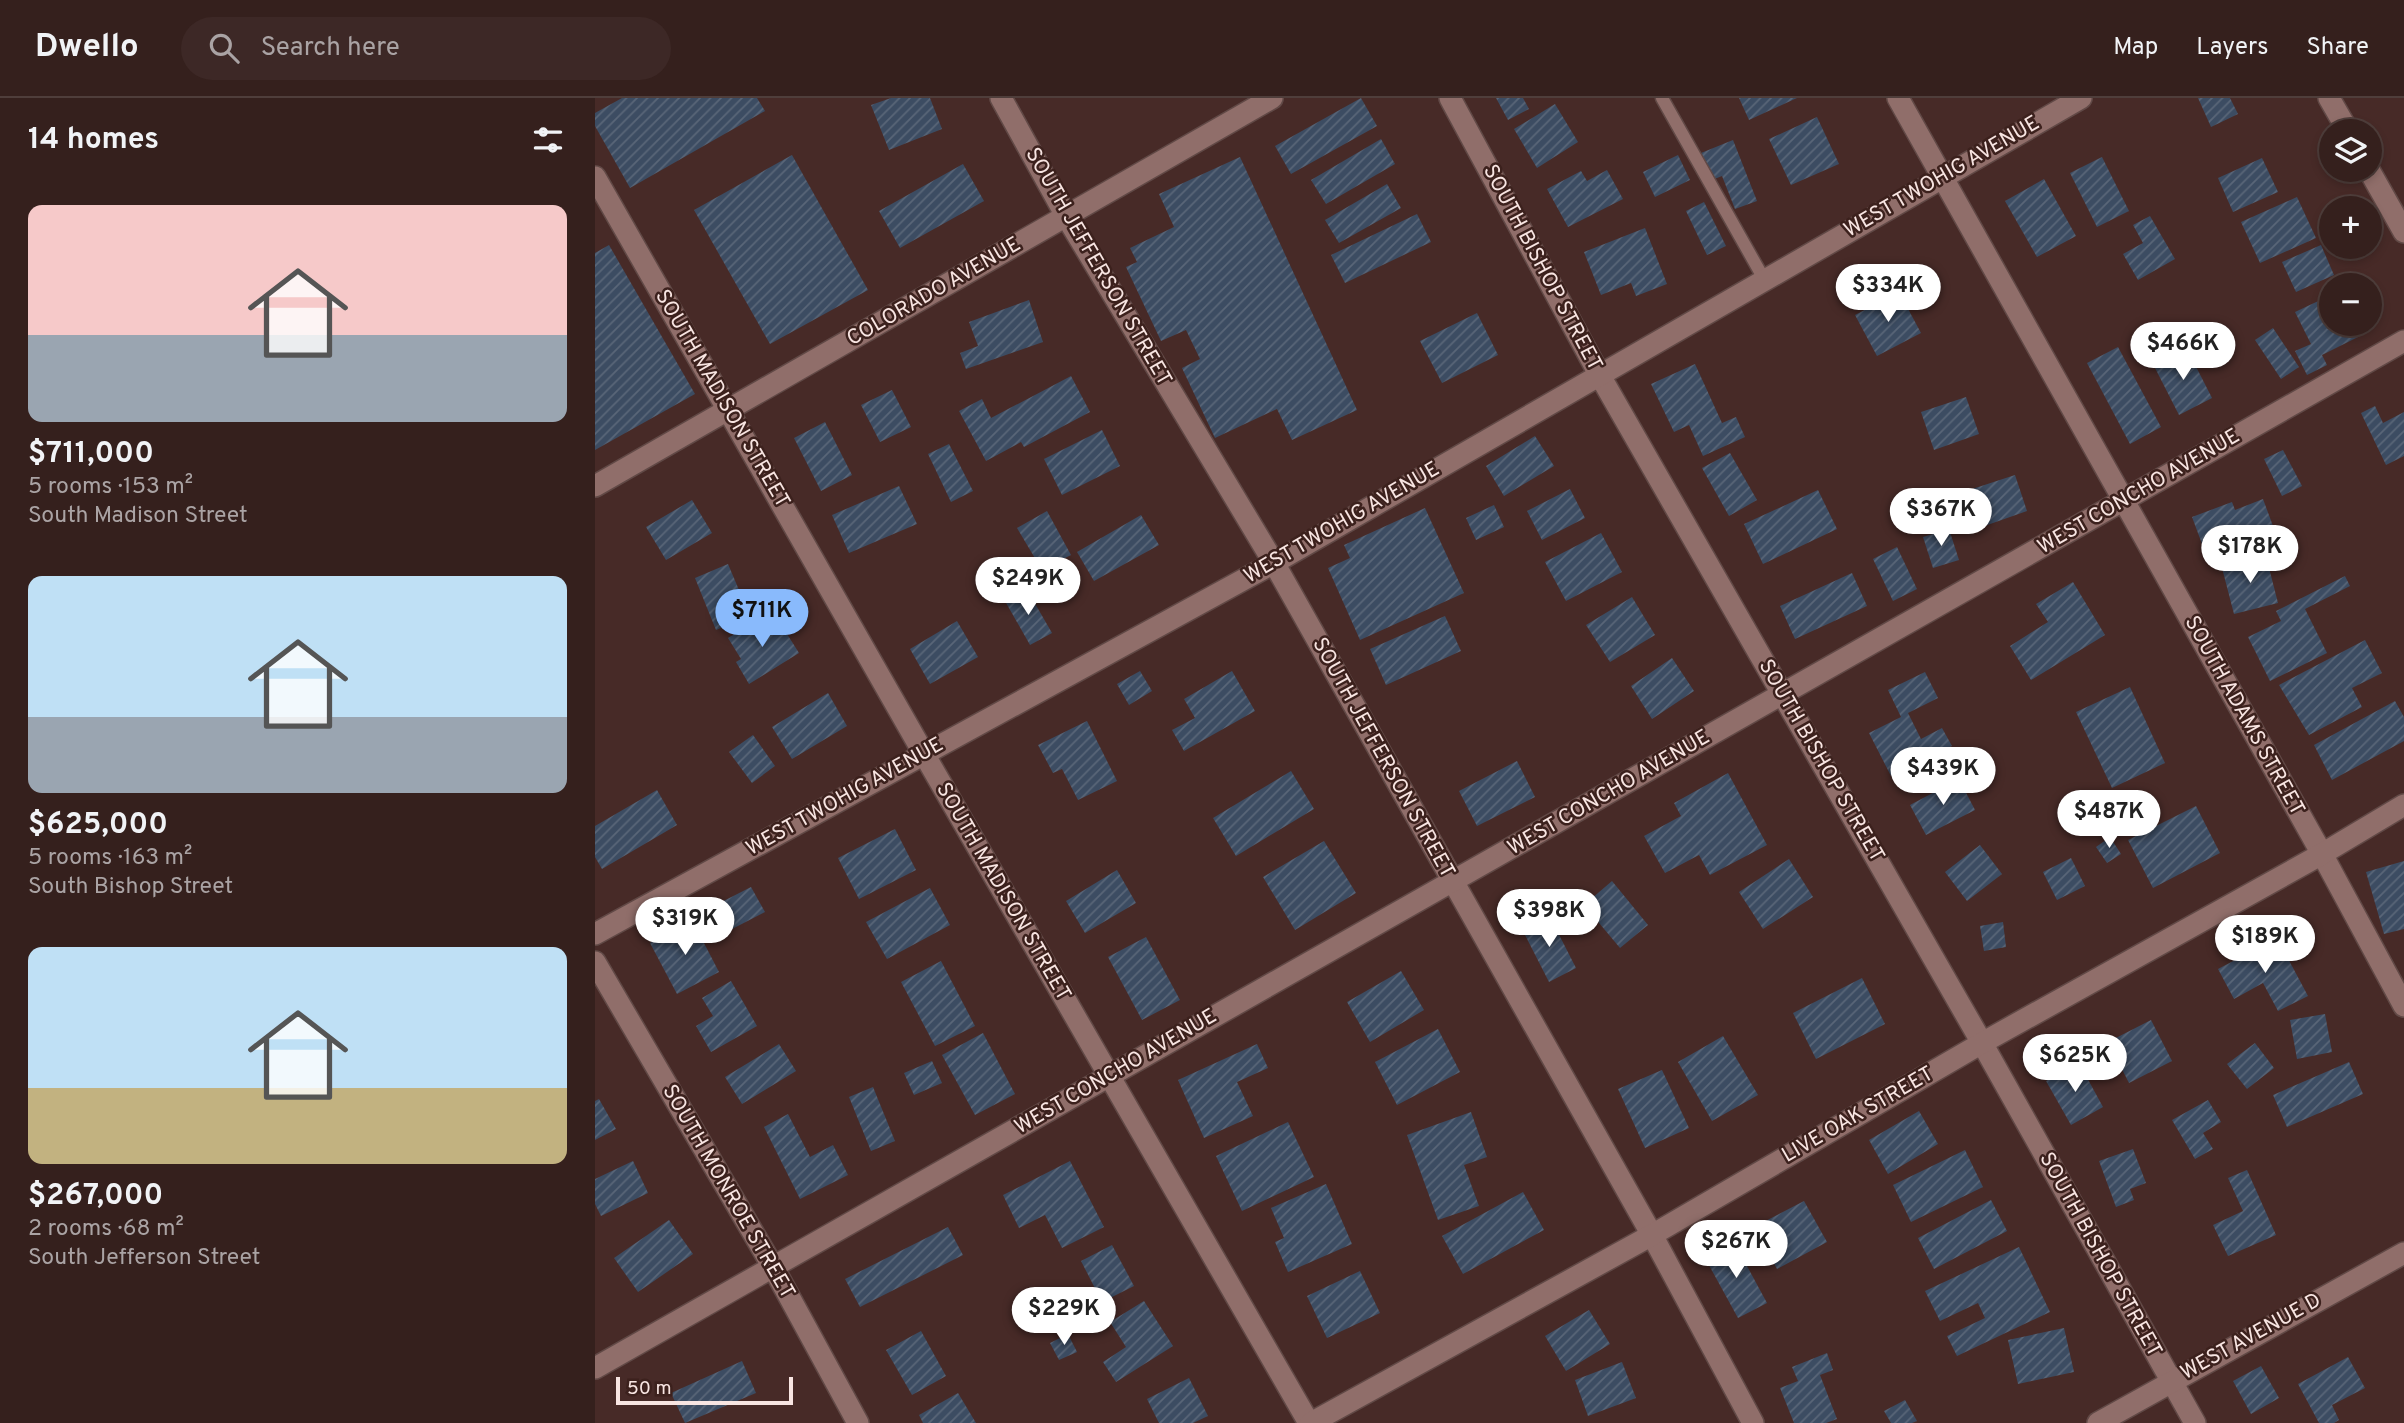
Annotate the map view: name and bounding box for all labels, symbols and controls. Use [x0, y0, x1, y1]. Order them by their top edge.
search box [181, 17, 671, 80]
text: Dwello [35, 27, 139, 69]
icon: search [205, 29, 243, 67]
text: Search here [261, 32, 400, 65]
text: Map [2113, 33, 2158, 63]
text: Layers [2196, 33, 2268, 63]
text: Share [2306, 33, 2369, 63]
street label: WEST TWOHIG AVENUE [1839, 110, 2045, 244]
map controls [2319, 119, 2382, 336]
button: layers [2319, 119, 2382, 182]
icon: filters [529, 121, 567, 159]
text: 14 homes [28, 122, 159, 159]
street label: SOUTH JEFFERSON STREET [1019, 143, 1177, 391]
street label: SOUTH BISHOP STREET [1476, 160, 1608, 376]
button: + [2319, 196, 2382, 259]
street label: COLORADO AVENUE [842, 231, 1026, 353]
icon: home [235, 250, 361, 376]
pin: $334K [1839, 264, 1937, 324]
text: $334K [1852, 272, 1924, 301]
button: − [2319, 273, 2382, 336]
street label: SOUTH MADISON STREET [648, 285, 796, 513]
pin: $466K [2134, 322, 2232, 382]
text: $466K [2146, 330, 2220, 359]
street label: WEST CONCHO AVENUE [2033, 423, 2245, 561]
text: $711,000 [28, 436, 154, 473]
street label: WEST TWOHIG AVENUE [1239, 456, 1445, 590]
text: 5 rooms · 153 m² [28, 473, 193, 502]
pin: $367K [1892, 489, 1990, 548]
text: $367K [1906, 496, 1976, 525]
text: South Madison Street [28, 502, 248, 531]
pin: $178K [2201, 526, 2299, 585]
text: $178K [2217, 533, 2283, 562]
pin: $249K [979, 558, 1077, 617]
text: $249K [991, 565, 1065, 594]
pin: $711K [713, 589, 811, 649]
text: $711K [731, 597, 793, 626]
street label: SOUTH ADAMS STREET [2178, 611, 2310, 821]
icon: home [235, 621, 361, 747]
street label: SOUTH JEFFERSON STREET [1306, 633, 1460, 883]
street label: SOUTH BISHOP STREET [1752, 655, 1890, 867]
street label: WEST CONCHO AVENUE [1503, 724, 1715, 862]
street label: WEST TWOHIG AVENUE [742, 731, 948, 863]
pin: $439K [1894, 748, 1992, 807]
text: $439K [1907, 755, 1979, 784]
street label: SOUTH MADISON STREET [929, 778, 1077, 1006]
pin: $487K [2060, 790, 2158, 850]
text: $487K [2073, 798, 2145, 827]
text: $625,000 [28, 807, 168, 844]
text: 5 rooms · 163 m² [28, 844, 192, 873]
text: South Bishop Street [28, 873, 233, 902]
pin: $398K [1500, 890, 1598, 949]
text: $398K [1513, 897, 1585, 926]
pin: $319K [636, 898, 734, 957]
text: $319K [651, 905, 719, 934]
pin: $189K [2216, 916, 2314, 975]
text: $189K [2231, 923, 2299, 952]
icon: home [235, 992, 361, 1118]
street label: WEST CONCHO AVENUE [1010, 1003, 1222, 1141]
pin: $625K [2026, 1034, 2124, 1094]
text: $625K [2039, 1042, 2111, 1071]
street label: LIVE OAK STREET [1777, 1061, 1939, 1169]
street label: SOUTH MONROE STREET [655, 1080, 801, 1304]
street label: SOUTH BISHOP STREET [2032, 1148, 2168, 1362]
text: $267,000 [28, 1178, 163, 1215]
text: 2 rooms · 68 m² [28, 1215, 184, 1244]
pin: $267K [1687, 1220, 1785, 1280]
text: $267K [1701, 1228, 1771, 1257]
text: South Jefferson Street [28, 1244, 260, 1273]
street label: WEST AVENUE D [2176, 1287, 2326, 1387]
pin: $229K [1015, 1288, 1113, 1347]
text: $229K [1028, 1295, 1100, 1324]
scale bar [616, 1374, 793, 1406]
text: 50 m [627, 1377, 672, 1401]

